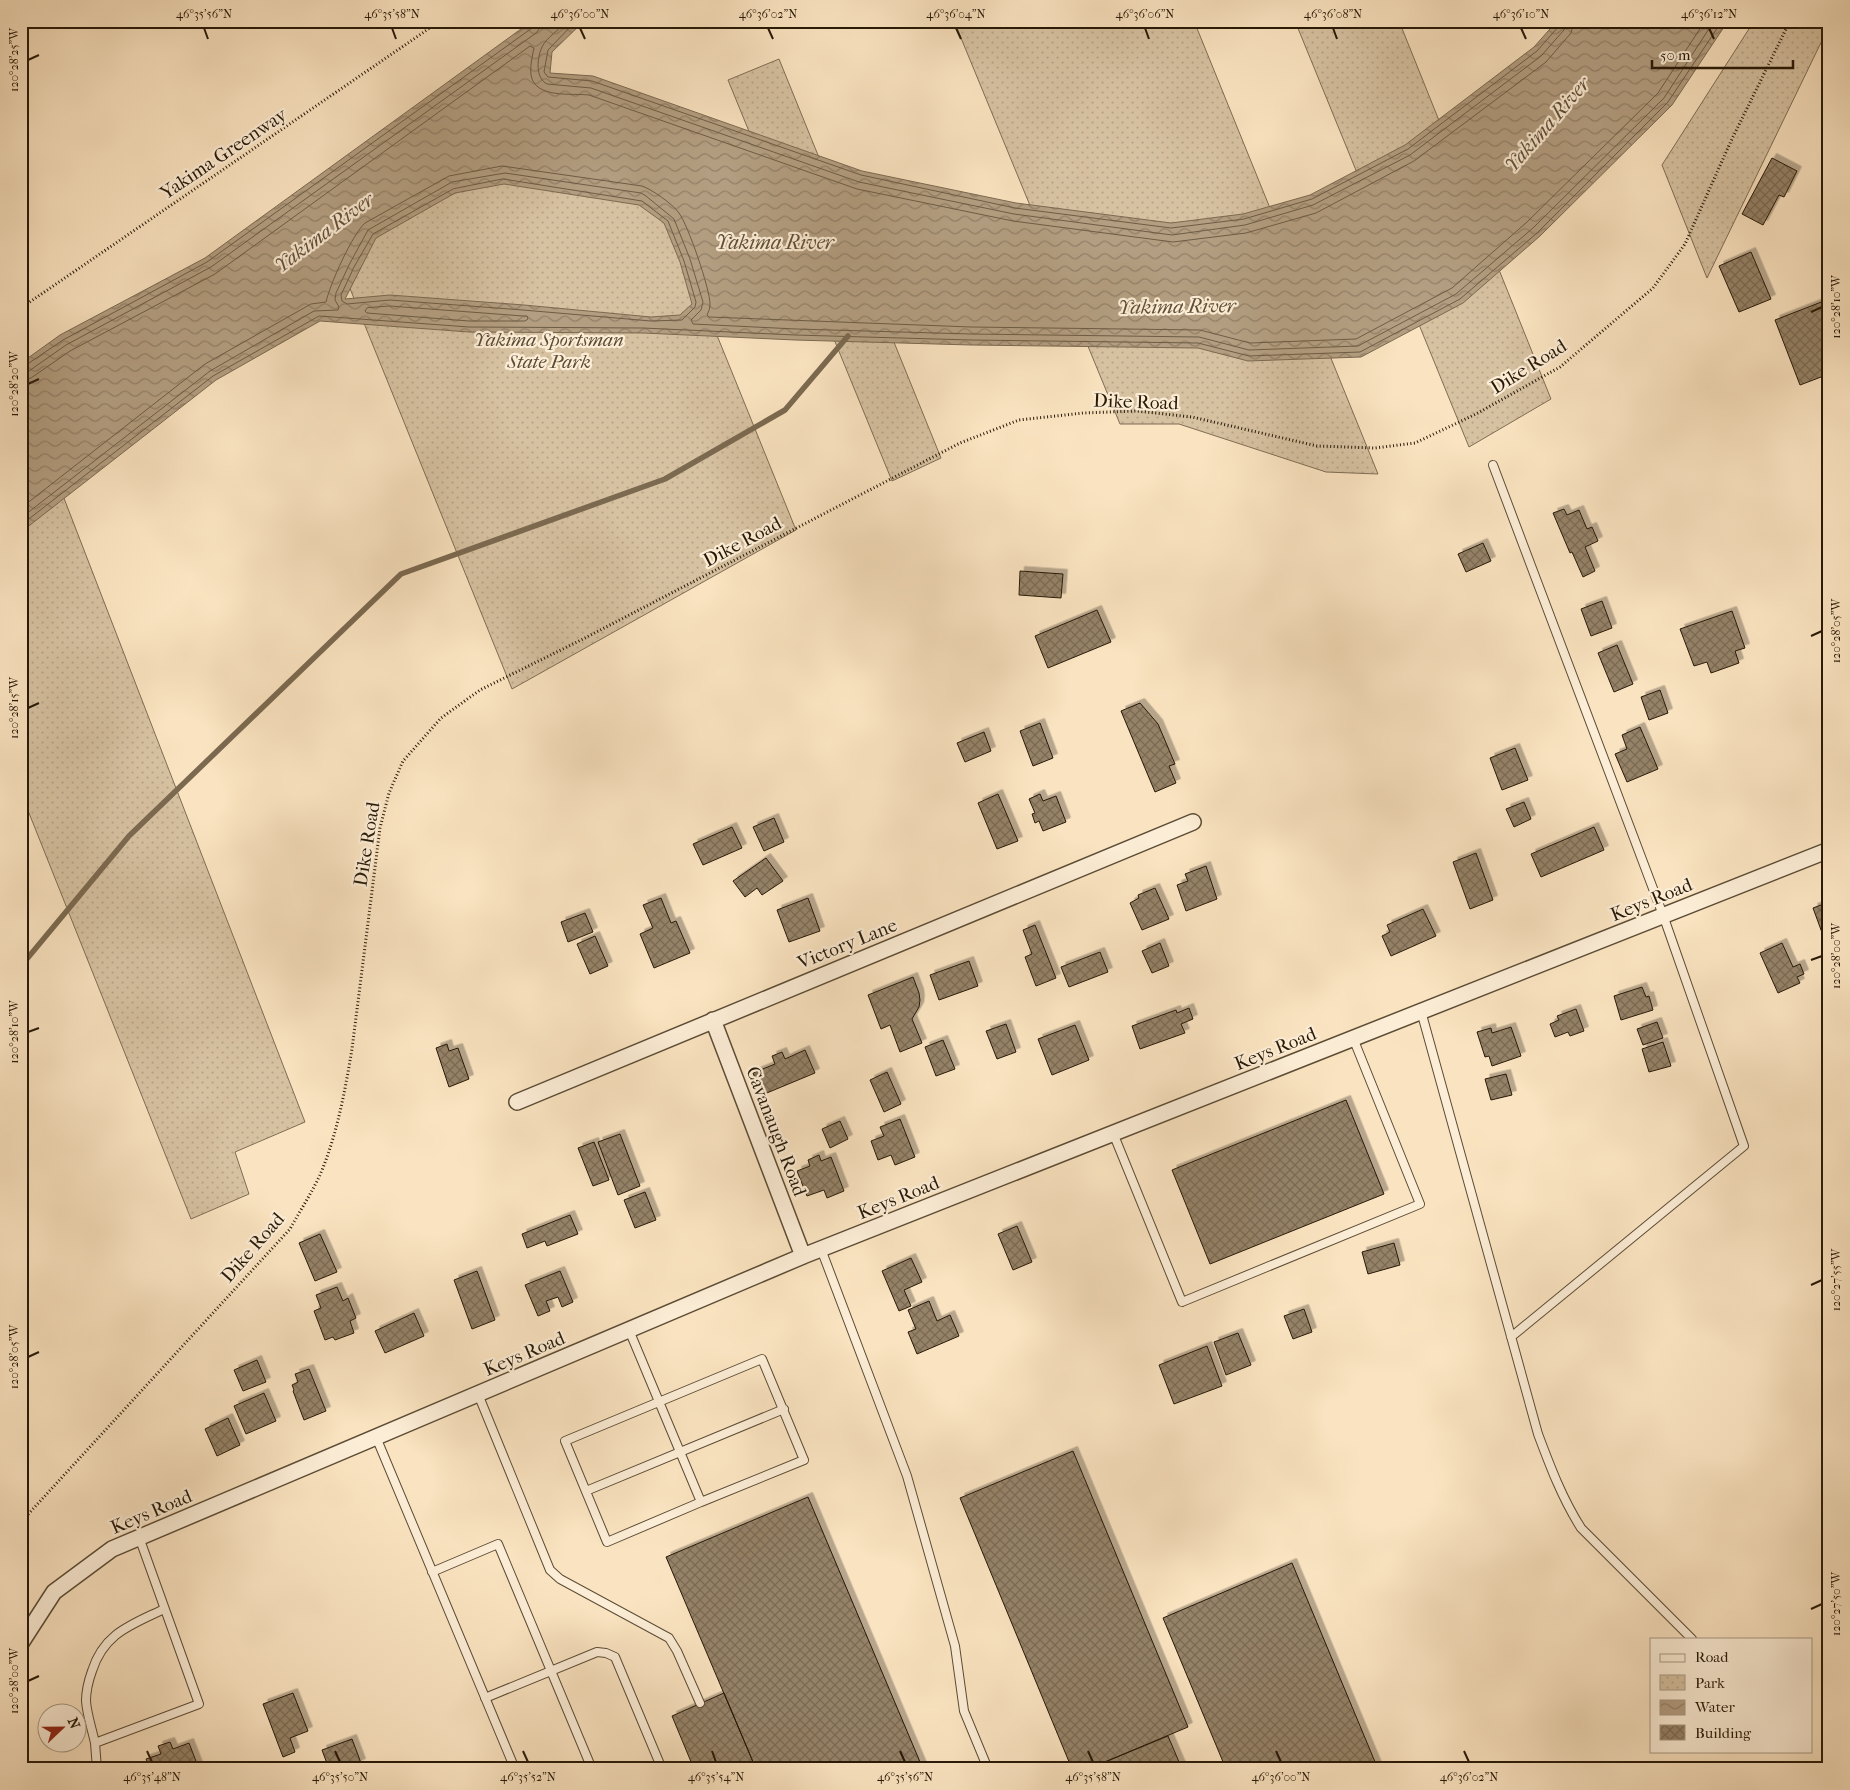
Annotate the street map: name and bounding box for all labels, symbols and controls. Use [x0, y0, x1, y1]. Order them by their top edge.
text: 46°35'56"N [176, 7, 232, 21]
text: 46°35'58"N [364, 7, 420, 21]
text: 46°36'00"N [551, 7, 609, 21]
text: 46°36'02"N [739, 7, 797, 21]
text: 46°36'04"N [926, 7, 986, 21]
text: 46°36'06"N [1116, 7, 1174, 21]
text: 46°36'08"N [1304, 7, 1362, 21]
text: 46°36'10"N [1493, 7, 1549, 21]
text: 46°36'12"N [1681, 7, 1737, 21]
text: 120°28'25"W [7, 27, 21, 92]
scale bar [1652, 38, 1794, 70]
text: 50 m [1660, 46, 1691, 64]
water label: Yakima River [1500, 71, 1596, 176]
street label: Yakima Greenway [155, 103, 292, 205]
water label: Yakima River [271, 187, 380, 277]
water label: Yakima River [716, 231, 836, 254]
text: 120°28'10"W [1829, 274, 1843, 339]
water label: Yakima River [1118, 294, 1238, 319]
park label: Yakima Sportsman State Park [474, 329, 624, 373]
street label: Dike Road [1486, 335, 1571, 399]
text: 120°28'20"W [7, 350, 21, 417]
street label: Dike Road [1093, 390, 1180, 415]
street label: Dike Road [700, 512, 786, 572]
text: 120°28'05"W [1829, 598, 1843, 663]
text: 120°28'15"W [7, 676, 21, 739]
street label: Dike Road [349, 800, 385, 888]
street label: Keys Road [1607, 873, 1696, 926]
street label: Victory Lane [793, 914, 900, 974]
text: 120°28'00"W [1829, 922, 1843, 989]
text: 120°28'10"W [7, 999, 21, 1064]
street label: Keys Road [1231, 1022, 1320, 1075]
street label: Cavanaugh Road [741, 1063, 811, 1200]
street label: Keys Road [854, 1171, 943, 1224]
street label: Dike Road [216, 1208, 289, 1287]
text: 120°27'55"W [1829, 1247, 1843, 1311]
text: 120°28'05"W [7, 1324, 21, 1389]
street label: Keys Road [480, 1327, 569, 1381]
street label: Keys Road [107, 1485, 196, 1539]
text: 120°27'50"W [1829, 1571, 1843, 1636]
legend [1650, 1638, 1812, 1752]
text: 120°28'00"W [7, 1647, 21, 1714]
text: Road [1695, 1648, 1729, 1666]
text: Park [1695, 1674, 1725, 1692]
text: Water [1694, 1698, 1735, 1716]
north arrow [38, 1702, 88, 1752]
text: N [64, 1715, 84, 1732]
text: Building [1695, 1724, 1752, 1742]
text: 46°35'48"N [123, 1770, 181, 1784]
text: 46°35'50"N [312, 1770, 368, 1784]
text: 46°35'52"N [500, 1770, 556, 1784]
text: 46°35'54"N [688, 1770, 744, 1784]
text: 46°35'56"N [877, 1770, 933, 1784]
text: 46°35'58"N [1065, 1770, 1121, 1784]
text: 46°36'00"N [1252, 1770, 1310, 1784]
text: 46°36'02"N [1440, 1770, 1498, 1784]

